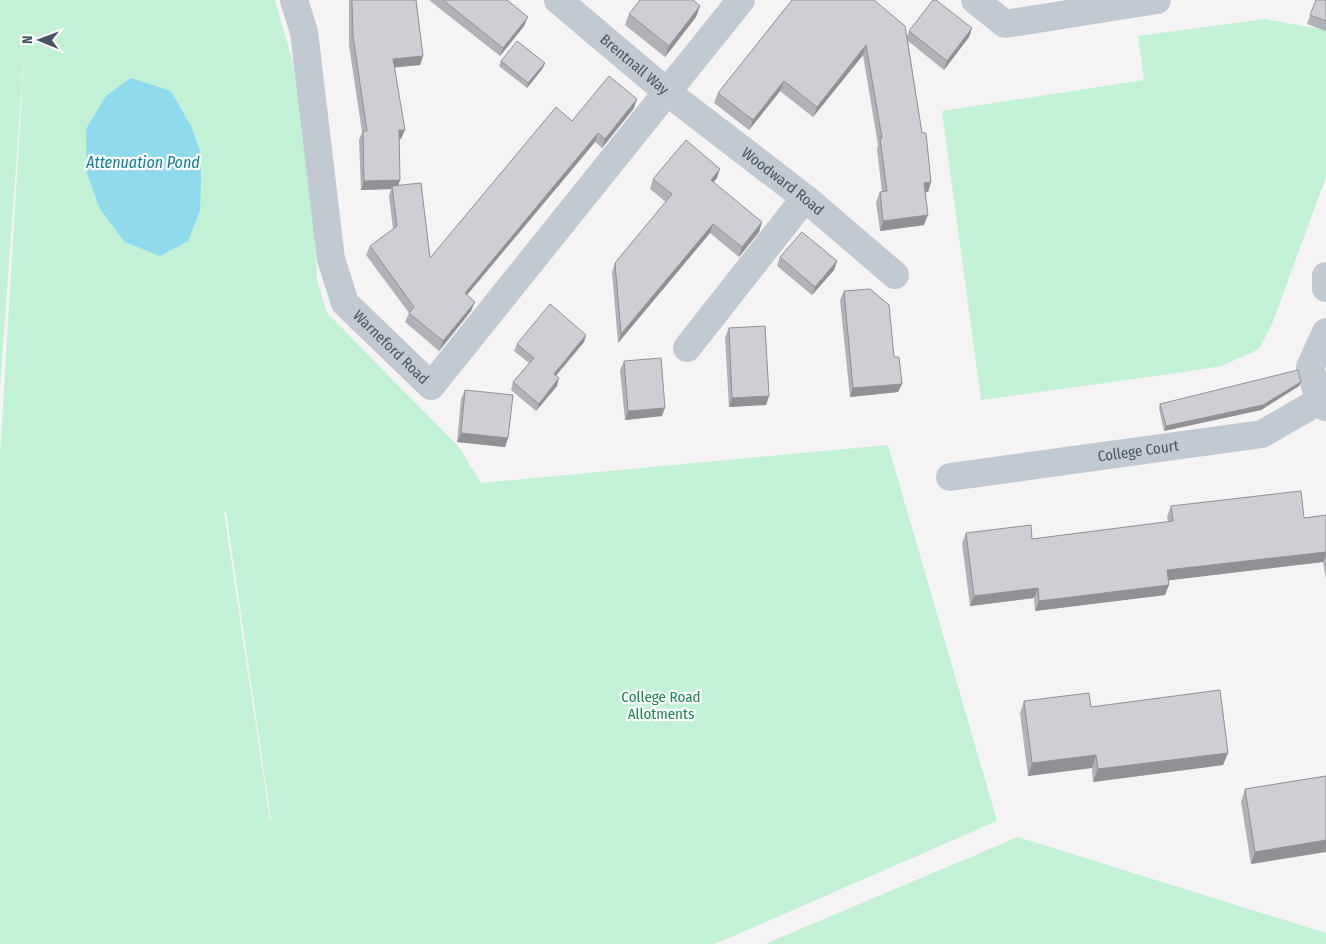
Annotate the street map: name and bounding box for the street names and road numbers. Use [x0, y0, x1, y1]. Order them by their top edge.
street label: Brentnall Way [596, 30, 673, 99]
street label: Woodward Road [738, 144, 827, 219]
street label: Warneford Road [349, 307, 433, 388]
street label: College Court [1097, 437, 1180, 466]

